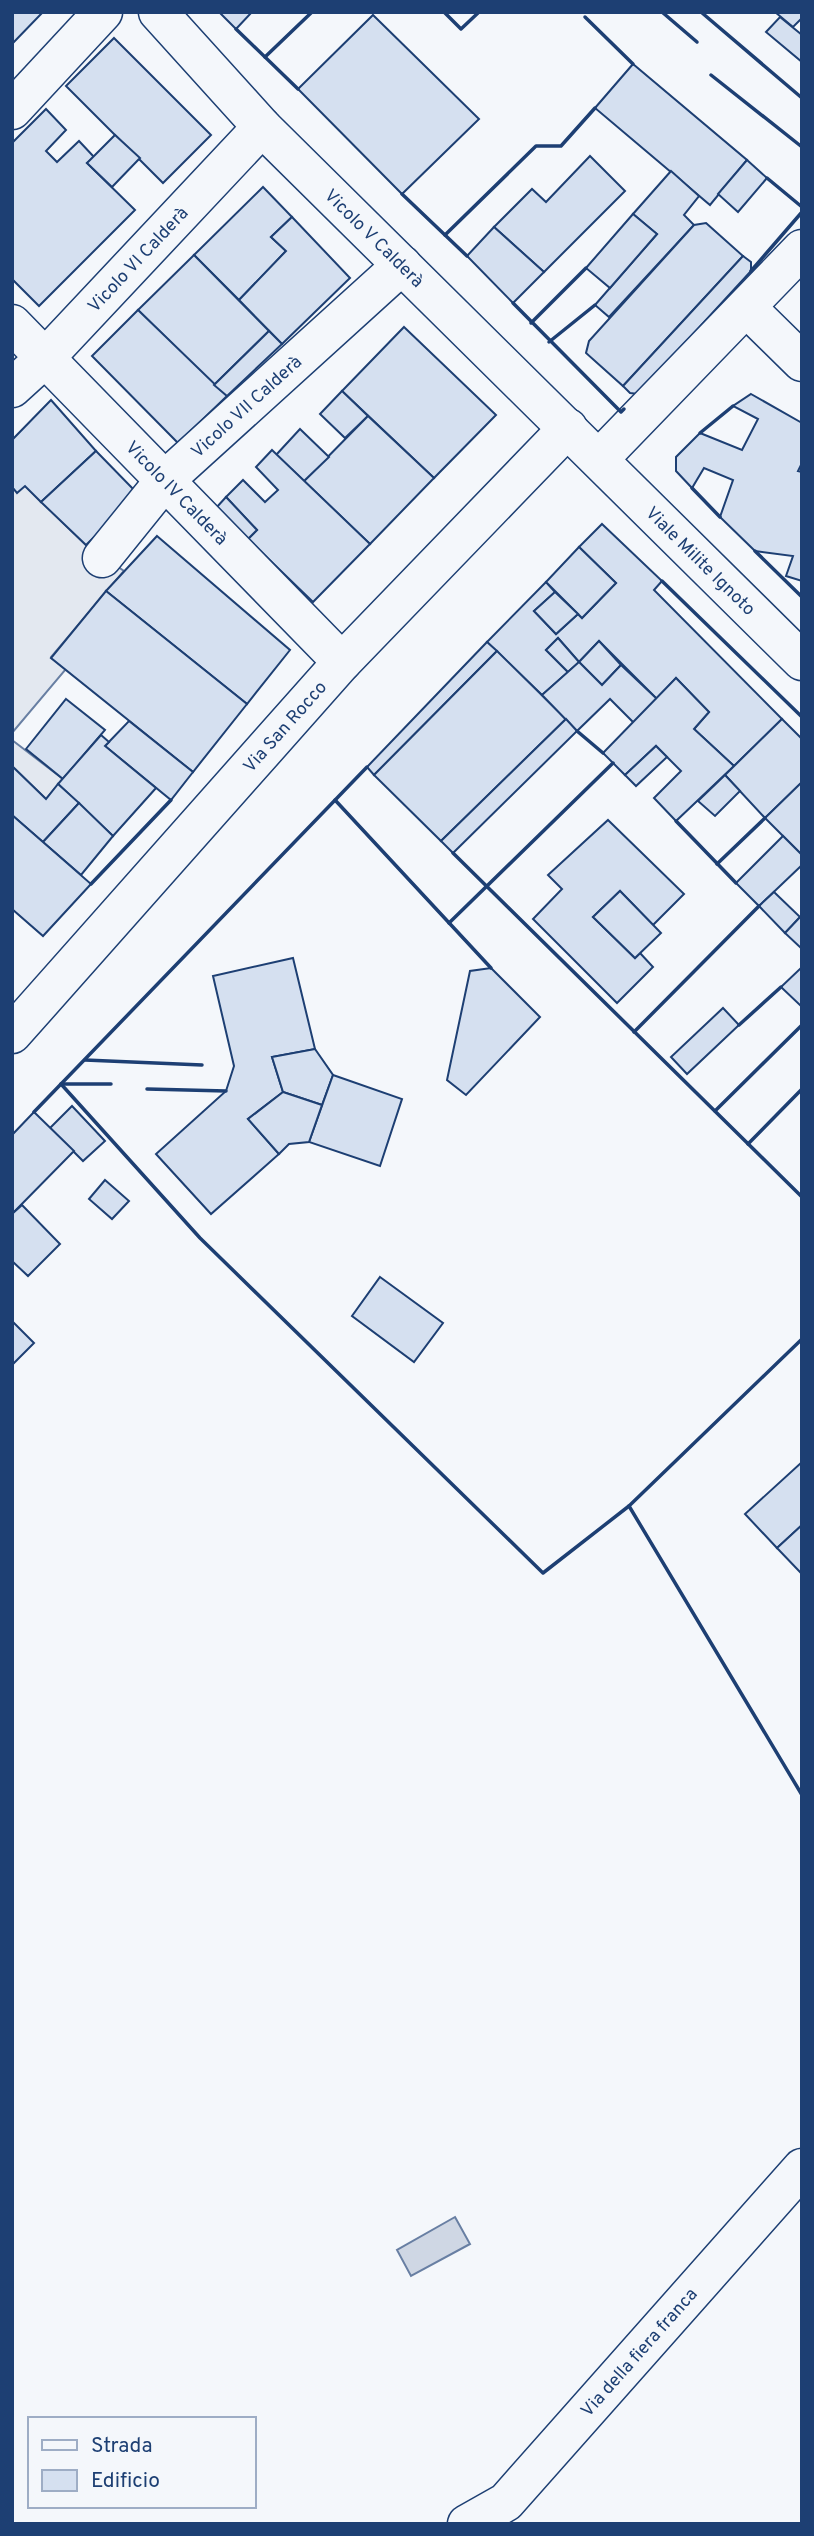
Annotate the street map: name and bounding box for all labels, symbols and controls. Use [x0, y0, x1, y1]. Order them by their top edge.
street label: Vicolo V Calderà [319, 185, 428, 293]
street label: Vicolo VI Calderà [84, 203, 194, 318]
street label: Vicolo VII Calderà [187, 351, 308, 464]
street label: Vicolo IV Calderà [120, 437, 232, 551]
street label: Viale Milite Ignoto [640, 502, 760, 621]
street label: Via San Rocco [239, 677, 333, 778]
street label: Via della fiera franca [577, 2284, 703, 2422]
legend [28, 2417, 256, 2508]
text: Strada [91, 2433, 152, 2460]
text: Edificio [91, 2468, 160, 2495]

